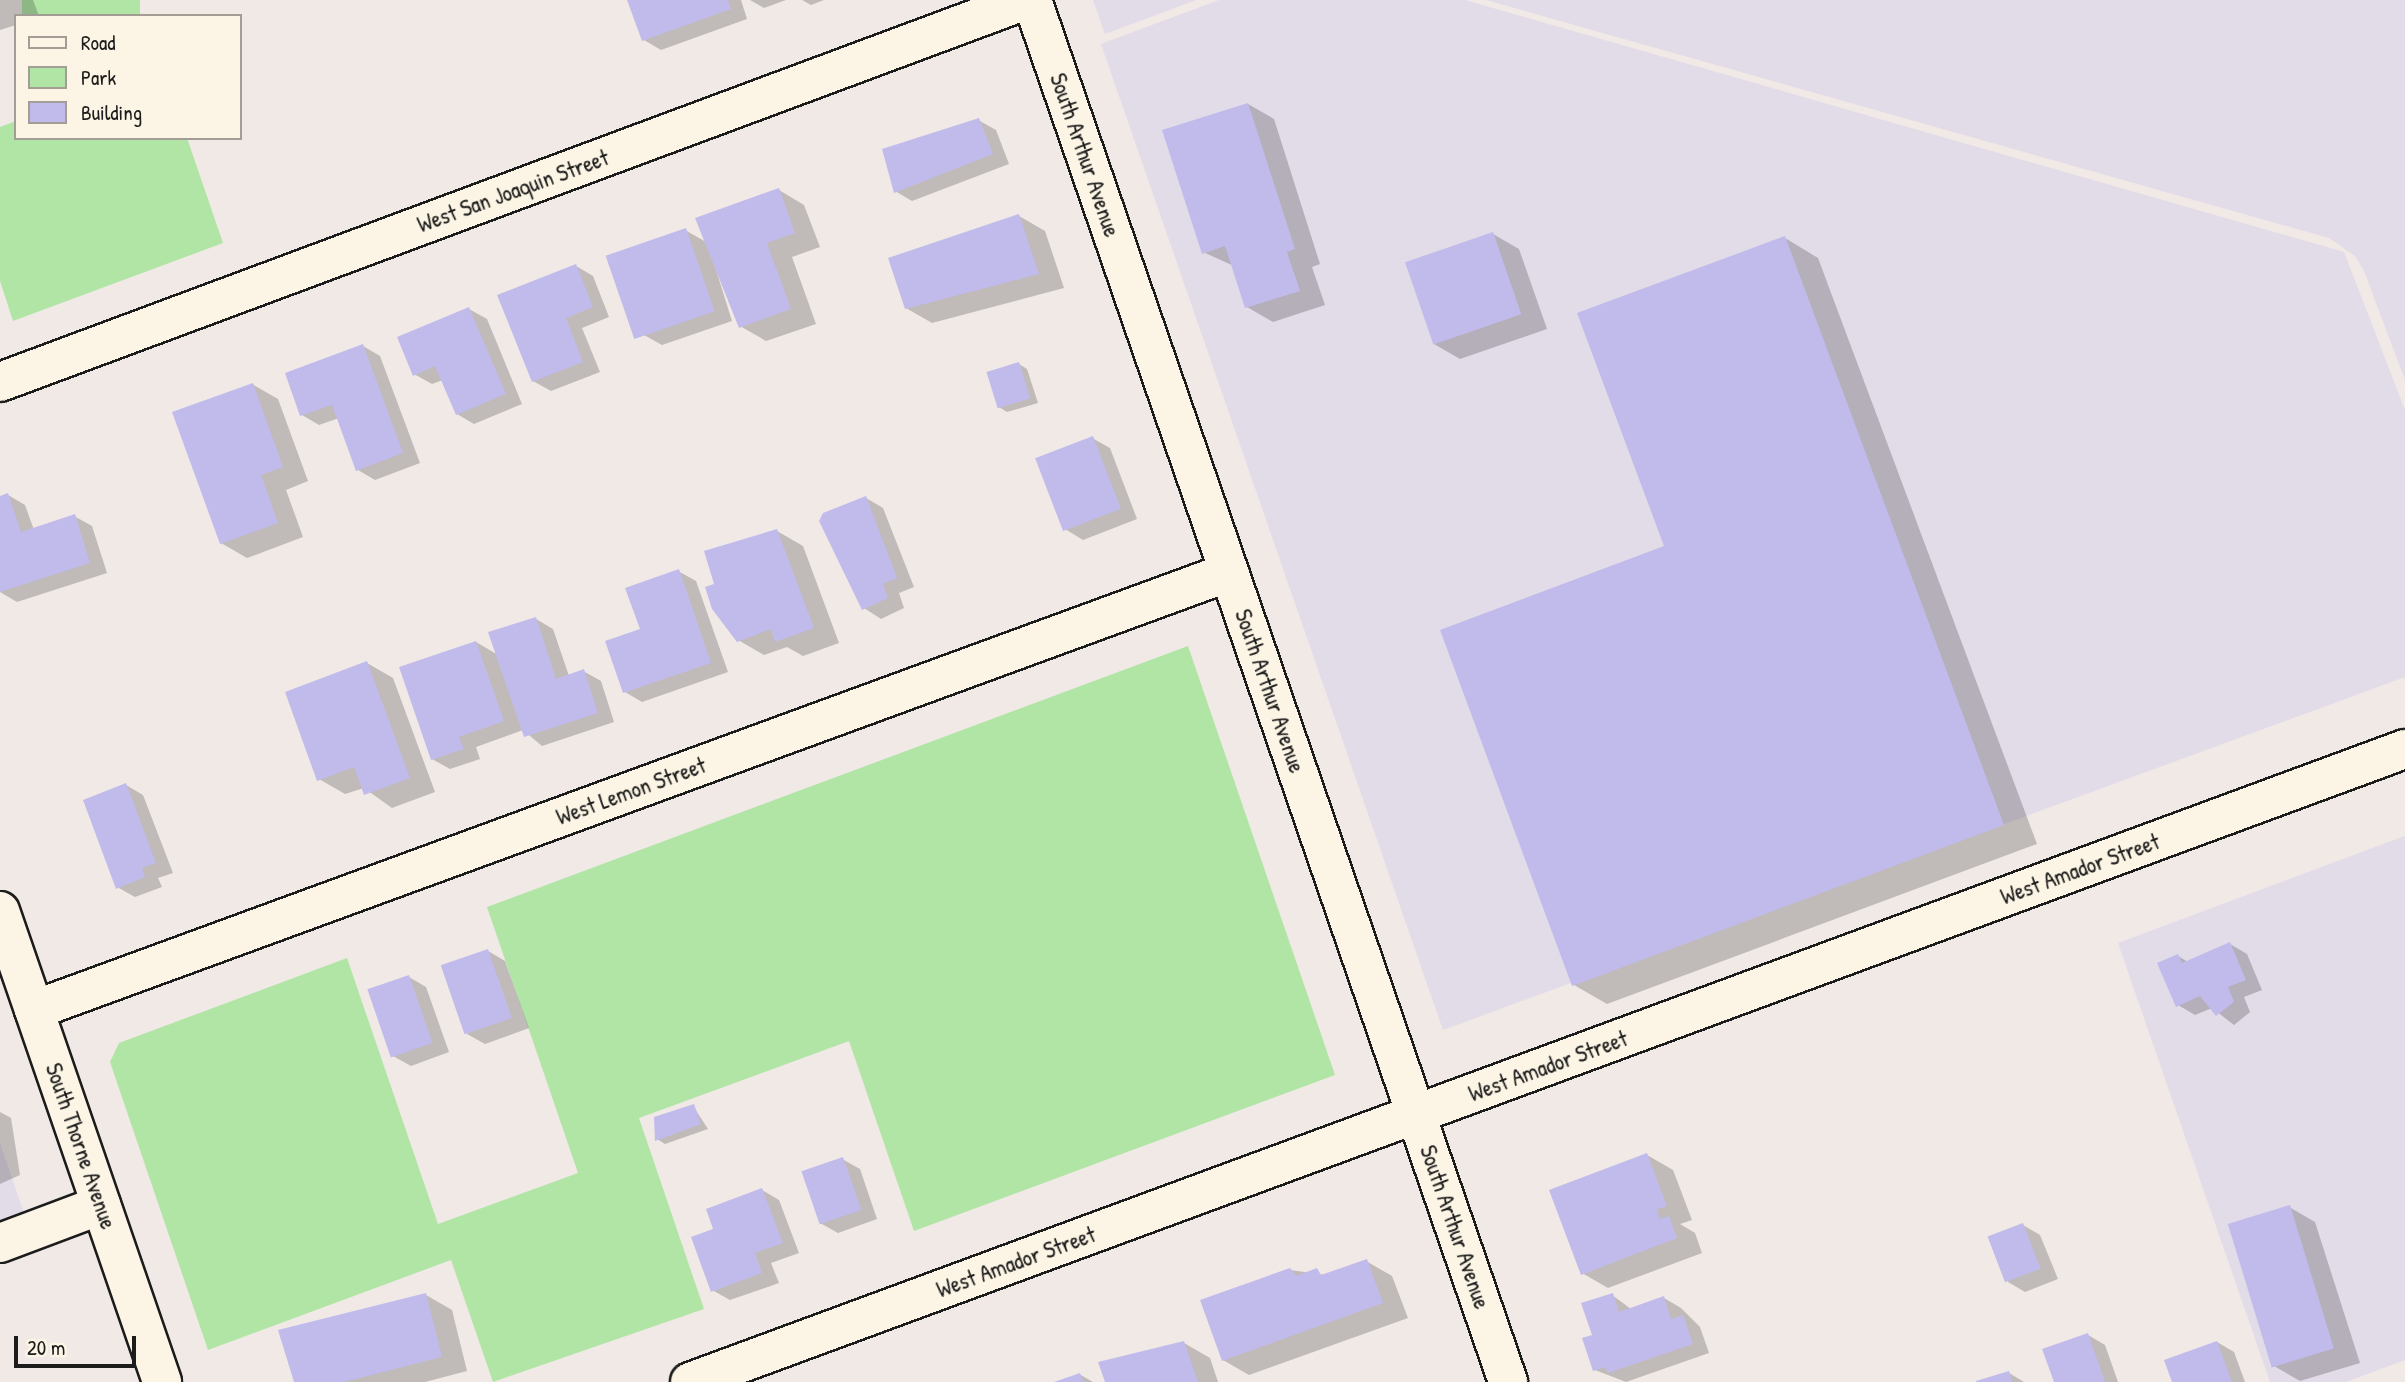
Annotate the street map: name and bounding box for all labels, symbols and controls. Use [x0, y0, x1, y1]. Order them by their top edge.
legend [14, 14, 242, 140]
text: Road [81, 28, 115, 57]
text: Park [81, 63, 116, 92]
street label: South Arthur Avenue [1044, 70, 1126, 240]
text: Building [81, 98, 142, 127]
street label: West San Joaquin Street [414, 144, 612, 238]
street label: South Arthur Avenue [1229, 606, 1311, 776]
street label: West Lemon Street [552, 751, 710, 831]
street label: West Amador Street [1997, 827, 2163, 911]
street label: West Amador Street [1465, 1024, 1631, 1108]
street label: South Thorne Avenue [40, 1059, 122, 1233]
street label: South Arthur Avenue [1414, 1142, 1496, 1312]
street label: West Amador Street [933, 1220, 1099, 1304]
scale bar [18, 1322, 140, 1366]
text: 20 m [27, 1333, 65, 1362]

